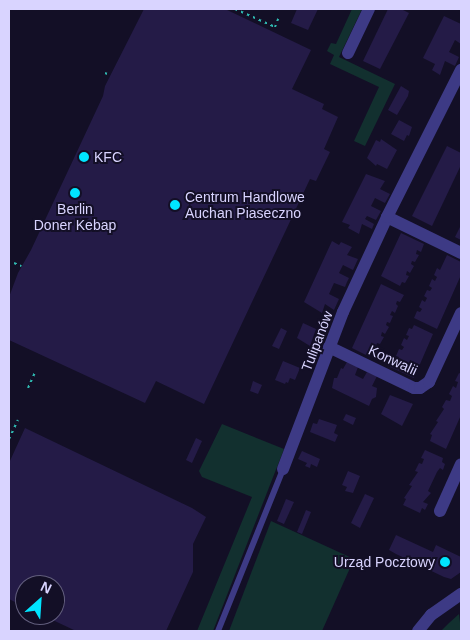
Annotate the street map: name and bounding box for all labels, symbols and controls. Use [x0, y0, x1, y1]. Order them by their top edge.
place label: KFC [94, 149, 122, 165]
marker: KFC [78, 151, 90, 163]
marker: Berlin Doner Kebap [69, 187, 81, 199]
place label: Centrum Handlowe Auchan Piaseczno [185, 189, 305, 222]
marker: Centrum Handlowe Auchan Piaseczno [169, 199, 181, 211]
place label: Berlin Doner Kebap [34, 201, 116, 233]
street label: Tulipanów [298, 308, 336, 374]
street label: Konwalii [366, 341, 420, 379]
place label: Urząd Pocztowy [334, 554, 435, 570]
marker: Urząd Pocztowy [439, 556, 451, 568]
north arrow [15, 575, 65, 625]
text: N [38, 578, 54, 597]

